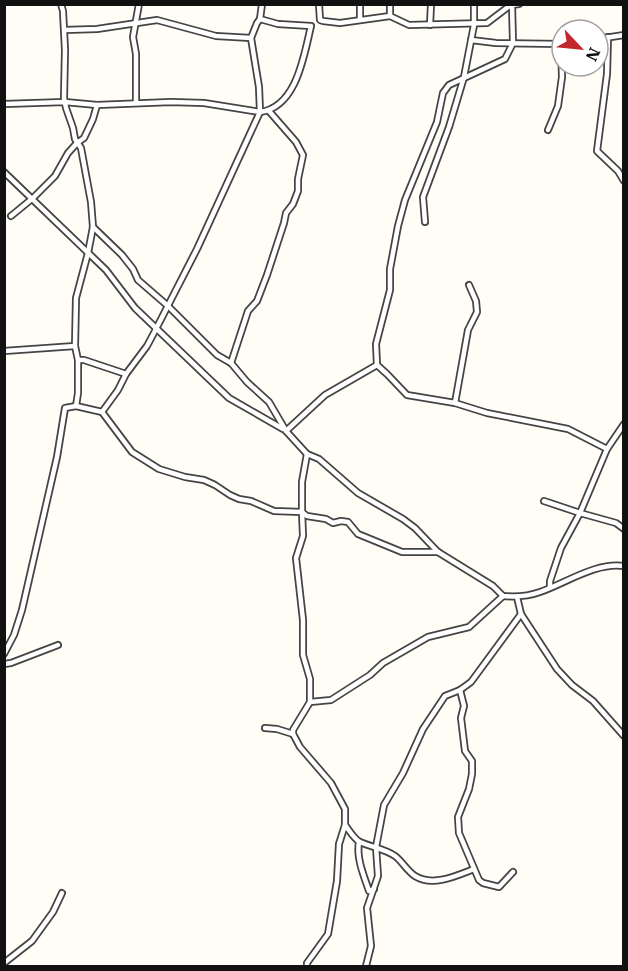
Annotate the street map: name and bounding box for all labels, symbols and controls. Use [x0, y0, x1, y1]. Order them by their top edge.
north arrow [550, 18, 610, 78]
text: N [582, 45, 605, 65]

